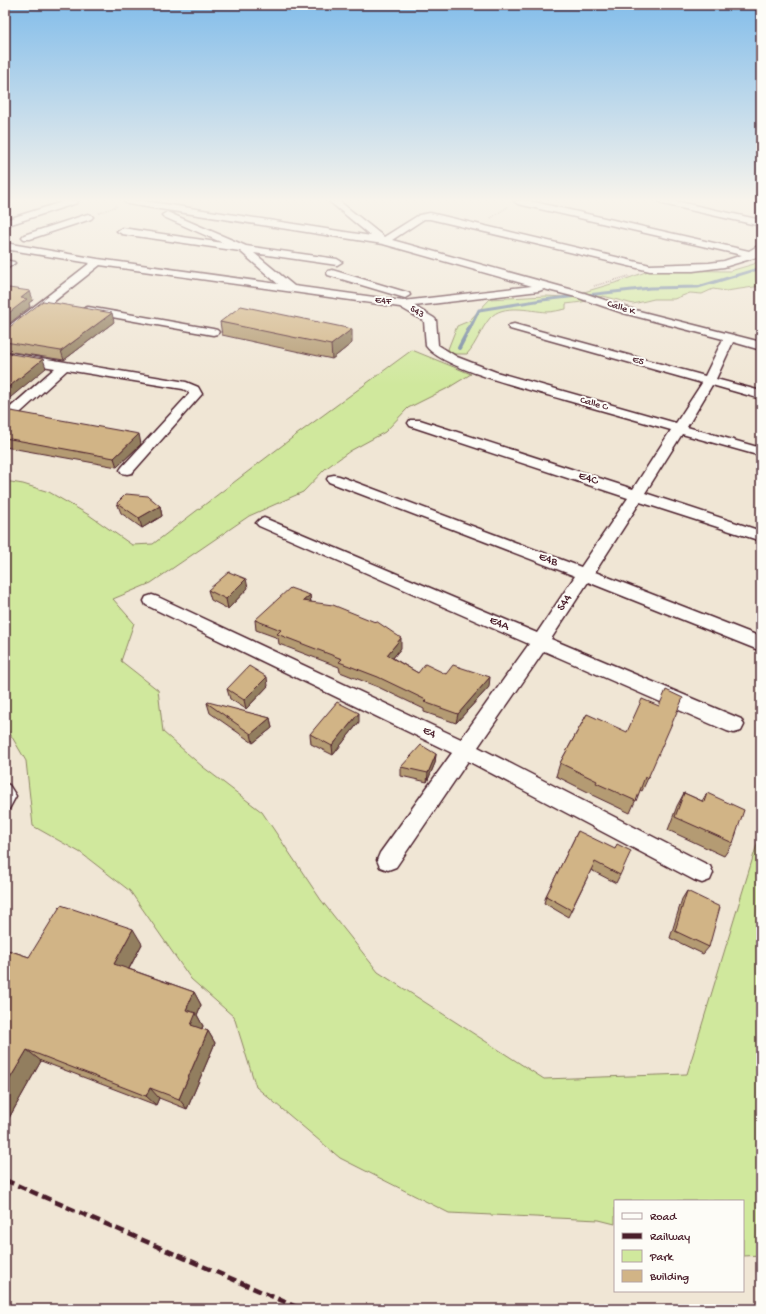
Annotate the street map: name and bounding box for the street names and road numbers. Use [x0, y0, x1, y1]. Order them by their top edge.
street label: E4F [374, 294, 393, 308]
street label: Calle K [606, 298, 638, 319]
street label: S43 [408, 303, 426, 321]
street label: E5 [631, 354, 645, 368]
street label: Calle C [579, 394, 610, 414]
street label: E4C [576, 469, 601, 489]
street label: E4B [536, 550, 560, 570]
street label: S44 [554, 592, 576, 614]
street label: E4A [487, 614, 512, 635]
street label: E4 [420, 724, 438, 742]

